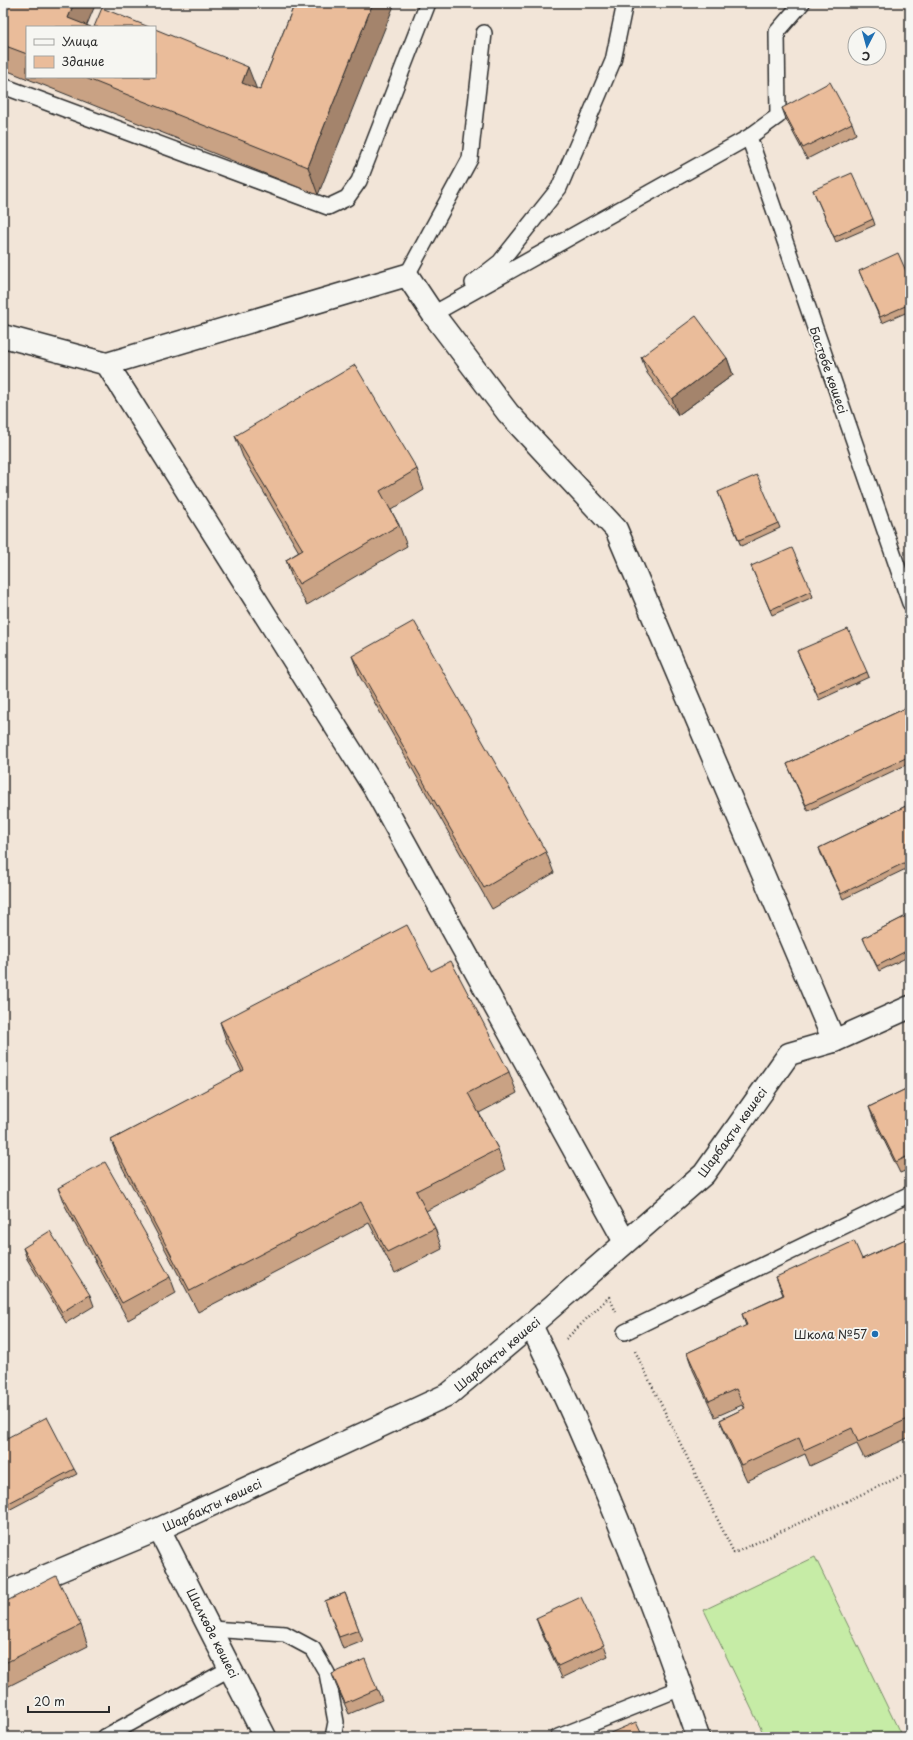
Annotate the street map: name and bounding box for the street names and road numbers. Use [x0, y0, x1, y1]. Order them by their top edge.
street label: Бастөбе көшесі [806, 324, 852, 416]
street label: Шарбақты көшесі [693, 1083, 771, 1181]
street label: Шарбақты көшесі [450, 1312, 544, 1396]
street label: Шарбақты көшесі [159, 1474, 265, 1536]
street label: Шалкөде көшесі [183, 1585, 243, 1681]

